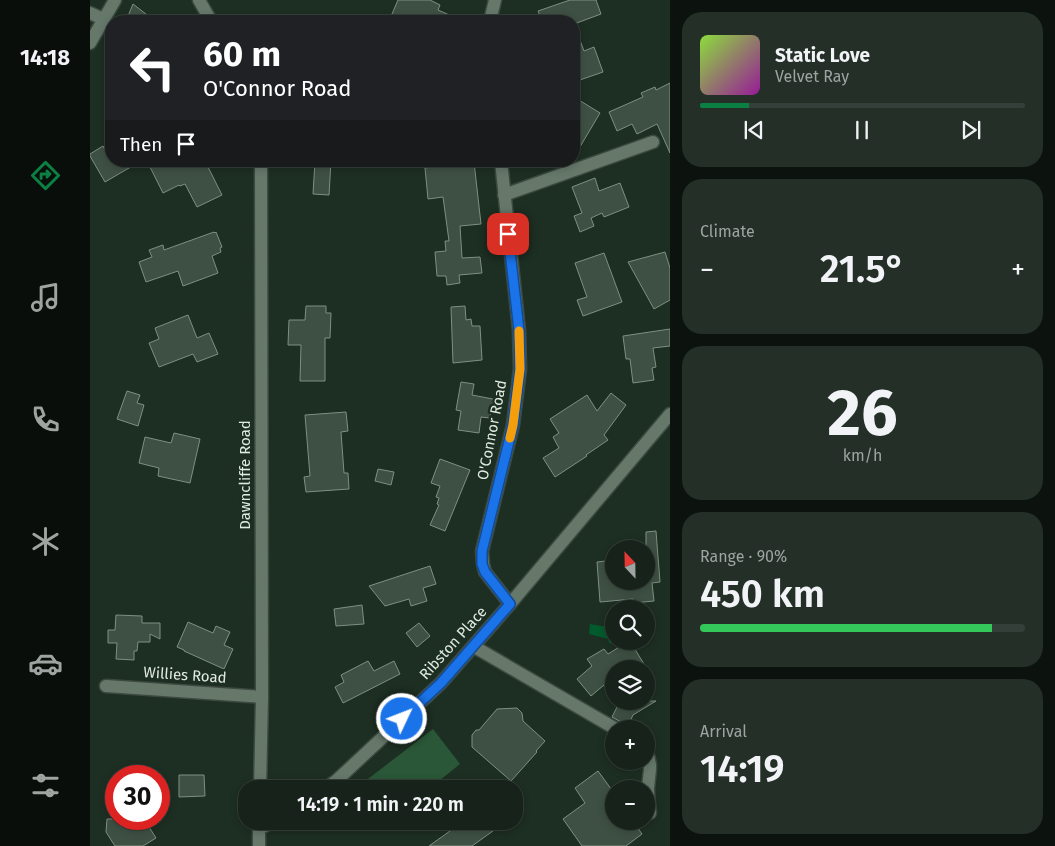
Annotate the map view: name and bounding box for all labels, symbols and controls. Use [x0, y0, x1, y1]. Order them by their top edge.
text: 60 m [203, 33, 281, 75]
icon: left [120, 35, 185, 100]
text: 14:18 [20, 44, 70, 71]
text: Static Love [775, 44, 870, 67]
text: Velvet Ray [775, 67, 849, 86]
text: O'Connor Road [203, 75, 351, 102]
icon: previous [740, 116, 768, 144]
icon: pause [848, 116, 876, 144]
icon: next [957, 116, 985, 144]
icon: arrive [172, 130, 200, 158]
text: Then [120, 133, 162, 156]
icon: directions [28, 158, 63, 193]
pin [487, 213, 529, 255]
icon: arrive [494, 220, 522, 248]
text: Climate [700, 222, 755, 241]
text: 21.5° [820, 246, 905, 292]
text: − [700, 253, 714, 286]
text: + [1011, 253, 1025, 286]
icon: music [28, 280, 63, 315]
text: 26 [827, 374, 898, 452]
street label: O'Connor Road [474, 379, 510, 481]
icon: phone [28, 402, 63, 437]
street label: Dawncliffe Road [236, 420, 254, 530]
text: km/h [843, 446, 882, 465]
icon: climate [28, 524, 63, 559]
north arrow [605, 540, 655, 590]
map controls [605, 540, 655, 830]
text: Range · 90% [700, 547, 787, 566]
text: 450 km [700, 571, 825, 617]
button: search [605, 600, 655, 650]
street label: Ribston Place [416, 603, 490, 683]
icon: car [28, 646, 63, 681]
button: layers [605, 660, 655, 710]
street label: Willies Road [143, 663, 227, 687]
position arrow [375, 692, 427, 744]
button: + [605, 720, 655, 770]
text: Arrival [700, 722, 747, 741]
text: 14:19 [700, 746, 785, 792]
speed limit sign: 30 [105, 765, 170, 830]
icon: filters [28, 768, 63, 803]
button: − [605, 780, 655, 830]
text: 14:19 · 1 min · 220 m [297, 793, 464, 816]

